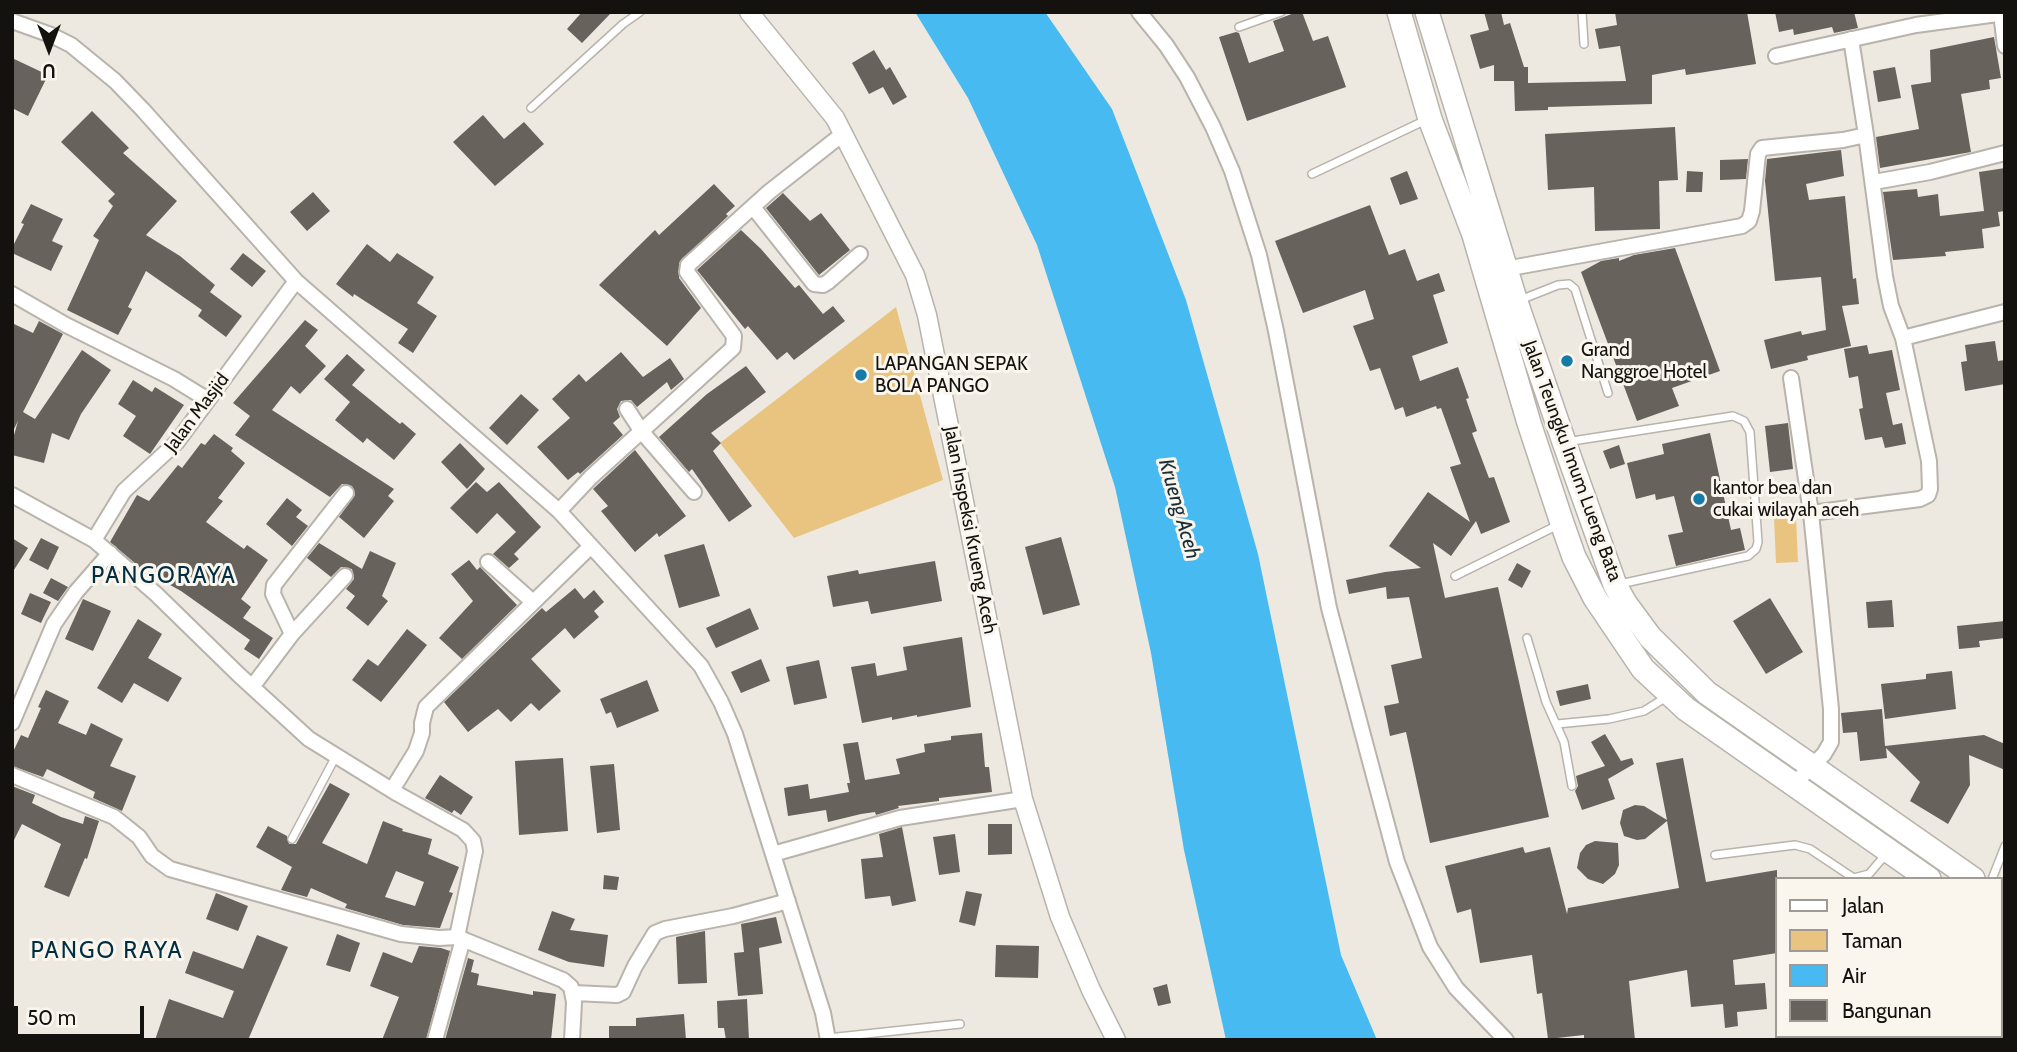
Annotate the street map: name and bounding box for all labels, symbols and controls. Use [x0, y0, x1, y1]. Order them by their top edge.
north arrow [14, 14, 84, 84]
text: U [42, 59, 56, 82]
street label: Jalan Teungku Imum Lueng Bata [1518, 337, 1626, 585]
place label: Grand Nanggroe Hotel [1581, 339, 1707, 383]
place label: LAPANGAN SEPAK BOLA PANGO [875, 353, 1028, 397]
marker: Grand Nanggroe Hotel [1559, 353, 1575, 369]
marker: LAPANGAN SEPAK BOLA PANGO [853, 367, 869, 383]
street label: Jalan Masjid [160, 369, 234, 457]
street label: Jalan Inspeksi Krueng Aceh [939, 424, 1001, 636]
water label: Krueng Aceh [1153, 456, 1205, 562]
place label: kantor bea dan cukai wilayah aceh [1713, 477, 1859, 521]
marker: kantor bea dan cukai wilayah aceh [1691, 491, 1707, 507]
district label: PANGORAYA [92, 562, 236, 590]
legend [1776, 877, 2003, 1038]
text: Jalan [1842, 893, 1884, 918]
text: Taman [1842, 928, 1902, 953]
district label: PANGO RAYA [32, 937, 182, 965]
text: Air [1842, 963, 1866, 988]
scale bar [18, 992, 147, 1036]
text: Bangunan [1842, 998, 1931, 1023]
text: 50 m [27, 1005, 76, 1030]

